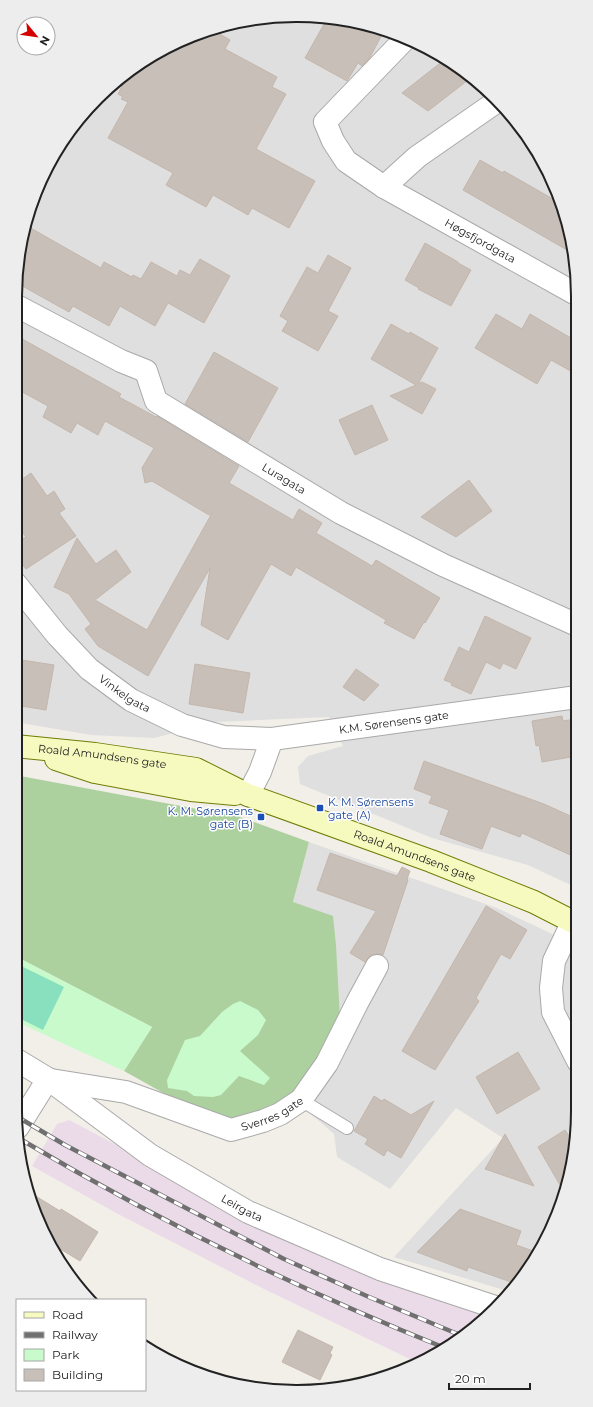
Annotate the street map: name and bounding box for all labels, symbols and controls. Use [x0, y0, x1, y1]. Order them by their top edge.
north arrow [16, 16, 56, 56]
text: N [36, 34, 53, 48]
street label: Høgsfjordgata [442, 215, 518, 266]
street label: Luragata [259, 460, 309, 497]
street label: Vinkelgata [96, 672, 153, 715]
street label: K.M. Sørensens gate [338, 708, 450, 737]
street label: Roald Amundsens gate [38, 741, 168, 772]
place label: K. M. Sørensens gate (A) [328, 795, 414, 822]
marker: K. M. Sørensens gate (A) [315, 803, 325, 813]
place label: K. M. Sørensens gate (B) [167, 804, 254, 831]
marker: K. M. Sørensens gate (B) [256, 812, 266, 822]
street label: Roald Amundsens gate [352, 827, 478, 885]
street label: Sverres gate [239, 1093, 306, 1134]
street label: Leirgata [219, 1191, 265, 1225]
legend [16, 1299, 146, 1391]
text: Road [52, 1307, 83, 1322]
text: Railway [52, 1327, 98, 1342]
text: Park [52, 1347, 80, 1362]
scale bar [449, 1365, 530, 1391]
text: Building [52, 1367, 103, 1382]
text: 20 m [455, 1371, 486, 1386]

